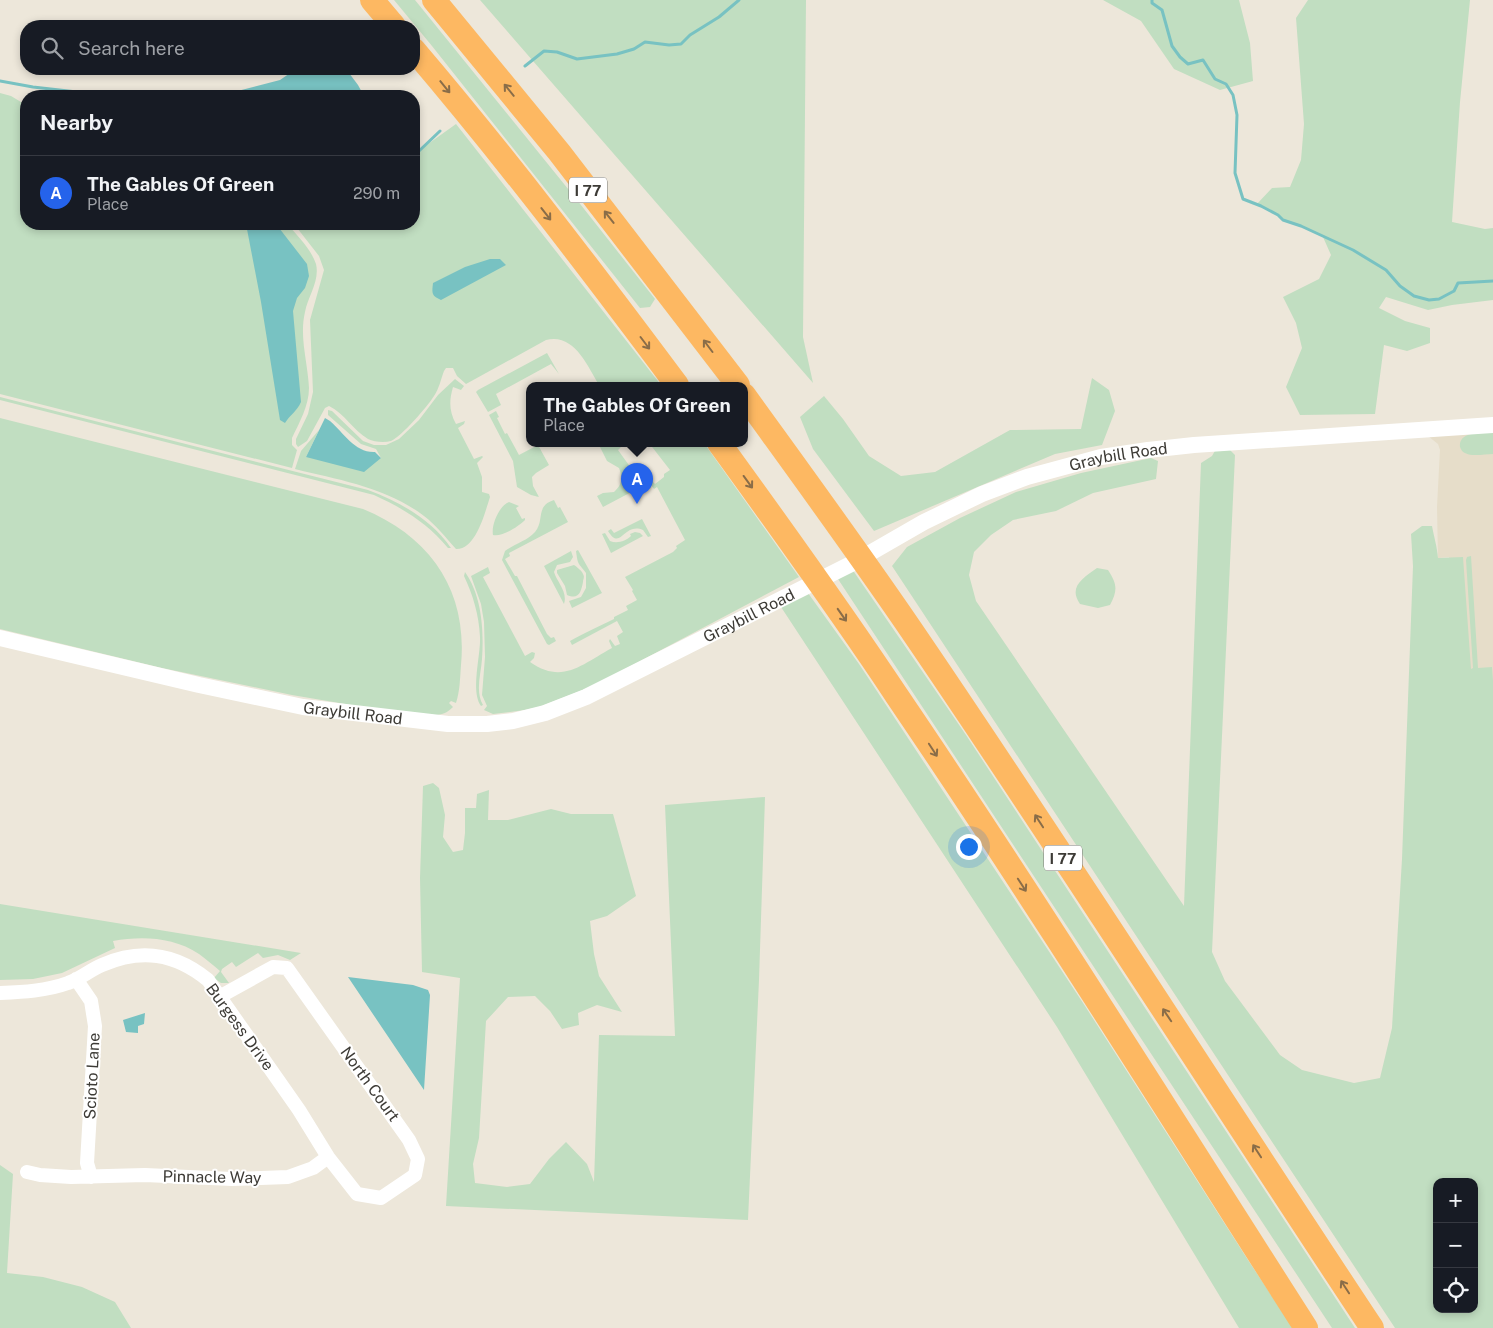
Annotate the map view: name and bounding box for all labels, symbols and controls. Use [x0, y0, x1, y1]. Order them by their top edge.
search box [20, 20, 420, 75]
icon: search [38, 34, 66, 62]
text: Search here [78, 37, 185, 59]
one-way arrow [439, 80, 450, 93]
one-way arrow [503, 84, 514, 97]
text: Nearby [40, 110, 113, 135]
text: The Gables Of Green [87, 173, 274, 195]
road number: I 77 [569, 178, 607, 202]
text: A [50, 184, 62, 203]
text: 290 m [353, 184, 400, 203]
text: Place [87, 195, 129, 214]
one-way arrow [541, 207, 552, 220]
one-way arrow [604, 211, 615, 224]
one-way arrow [640, 336, 651, 349]
one-way arrow [703, 340, 714, 353]
popup [526, 382, 748, 447]
text: The Gables Of Green [543, 394, 731, 416]
text: Place [543, 416, 585, 435]
street label: Graybill Road [1067, 438, 1168, 475]
pin: A [621, 463, 653, 504]
one-way arrow [743, 475, 753, 489]
street label: Graybill Road [700, 584, 798, 646]
one-way arrow [837, 608, 847, 622]
street label: Graybill Road [302, 698, 404, 728]
one-way arrow [928, 742, 938, 756]
one-way arrow [1034, 814, 1044, 828]
your location [956, 834, 982, 860]
road number: I 77 [1044, 846, 1082, 870]
one-way arrow [1017, 878, 1027, 892]
street label: Burgess Drive [202, 980, 278, 1074]
one-way arrow [1162, 1008, 1173, 1022]
street label: Scioto Lane [80, 1032, 104, 1120]
street label: North Court [336, 1043, 404, 1125]
one-way arrow [1251, 1144, 1261, 1158]
street label: Pinnacle Way [162, 1167, 262, 1187]
map controls [1433, 1178, 1478, 1313]
button: + [1433, 1178, 1478, 1223]
button: − [1433, 1223, 1478, 1268]
button: locate [1433, 1268, 1478, 1313]
one-way arrow [1340, 1281, 1350, 1295]

